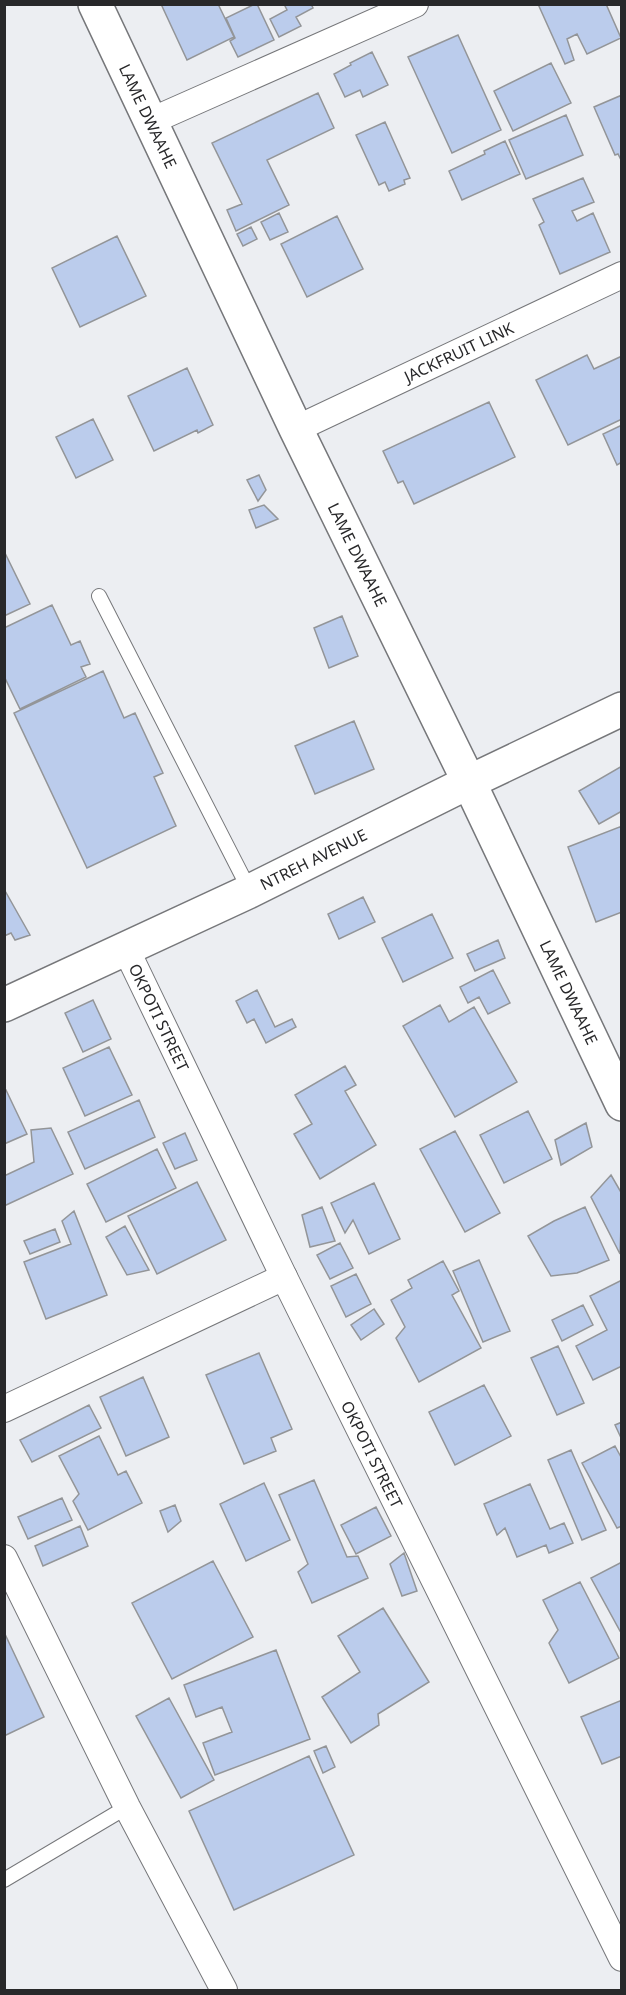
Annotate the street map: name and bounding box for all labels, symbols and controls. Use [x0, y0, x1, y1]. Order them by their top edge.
street label: LAME DWAAHE [114, 60, 182, 172]
street label: JACKFRUIT LINK [399, 317, 517, 388]
street label: LAME DWAAHE [323, 499, 392, 610]
street label: NTREH AVENUE [256, 824, 371, 895]
street label: LAME DWAAHE [535, 936, 603, 1048]
street label: OKPOTI STREET [124, 960, 194, 1075]
street label: OKPOTI STREET [336, 1397, 408, 1512]

